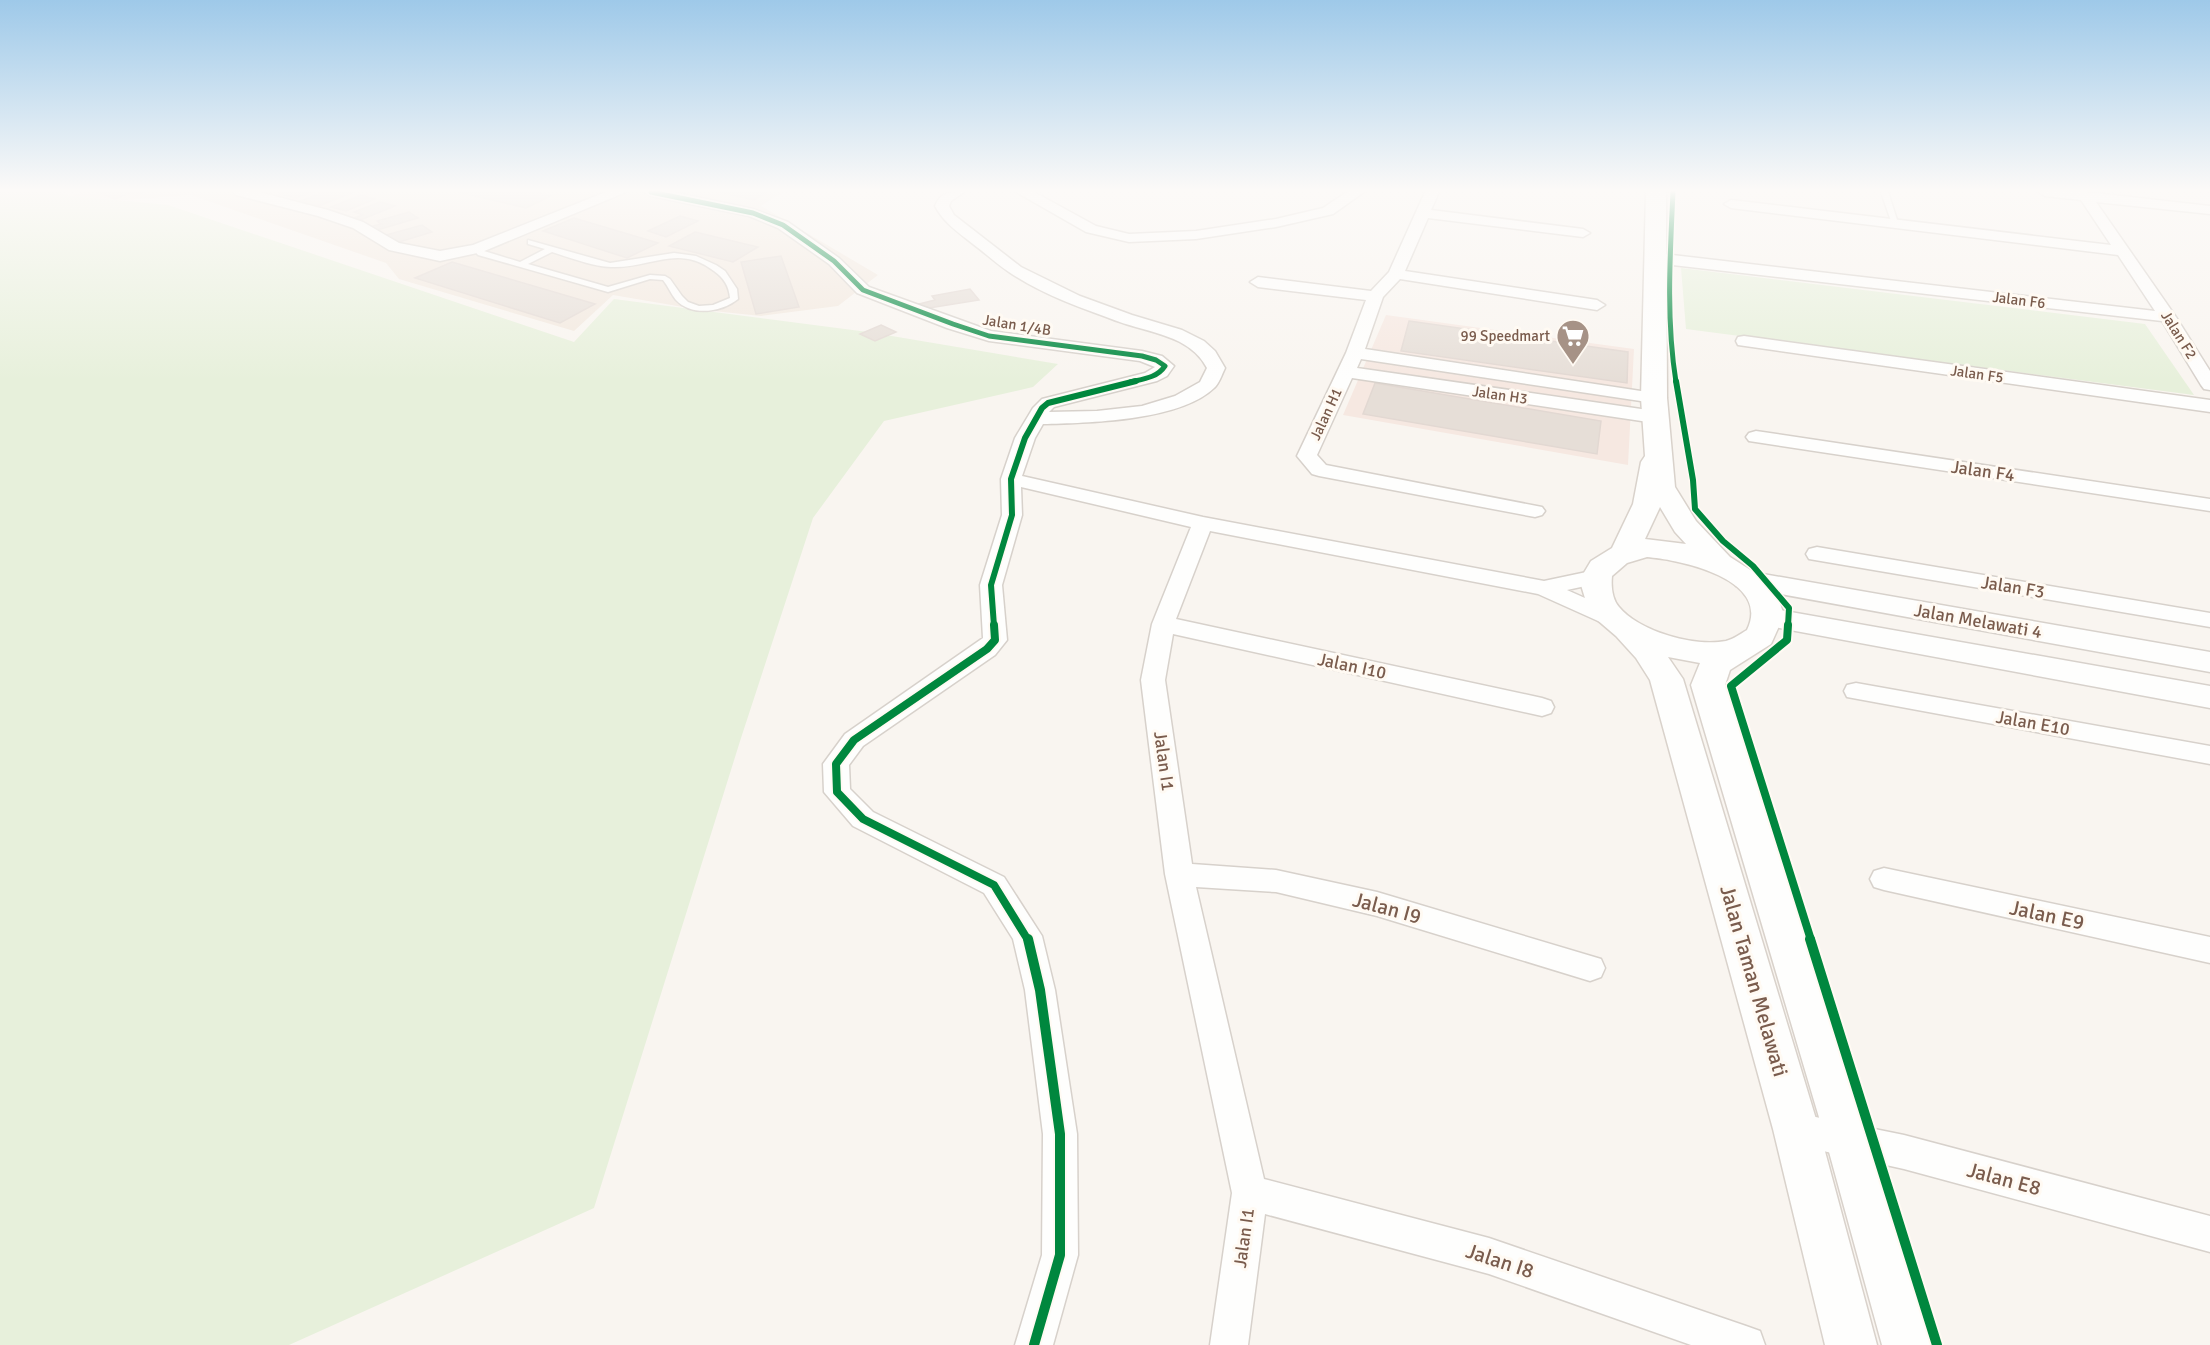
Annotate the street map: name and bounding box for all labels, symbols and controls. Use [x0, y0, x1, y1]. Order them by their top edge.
street label: Jalan F6 [1991, 288, 2047, 312]
street label: Jalan F2 [2157, 308, 2201, 362]
street label: Jalan 1/4B [981, 311, 1053, 339]
supermarket icon: 99 Speedmart [1555, 318, 1591, 365]
place label: 99 Speedmart [1461, 327, 1550, 345]
street label: Jalan F5 [1949, 361, 2005, 387]
street label: Jalan H3 [1471, 382, 1529, 408]
street label: Jalan H1 [1306, 385, 1346, 443]
street label: Jalan F4 [1950, 456, 2017, 486]
street label: Jalan F3 [1980, 571, 2046, 603]
street label: Jalan Melawati 4 [1912, 599, 2044, 643]
street label: Jalan I10 [1316, 648, 1388, 684]
street label: Jalan E10 [1994, 706, 2072, 740]
street label: Jalan I1 [1149, 730, 1179, 792]
street label: Jalan Taman Melawati [1714, 882, 1794, 1080]
street label: Jalan I9 [1350, 886, 1424, 930]
street label: Jalan E9 [2007, 894, 2087, 936]
street label: Jalan E8 [1964, 1157, 2044, 1201]
street label: Jalan I1 [1229, 1207, 1259, 1269]
street label: Jalan I8 [1463, 1238, 1537, 1284]

